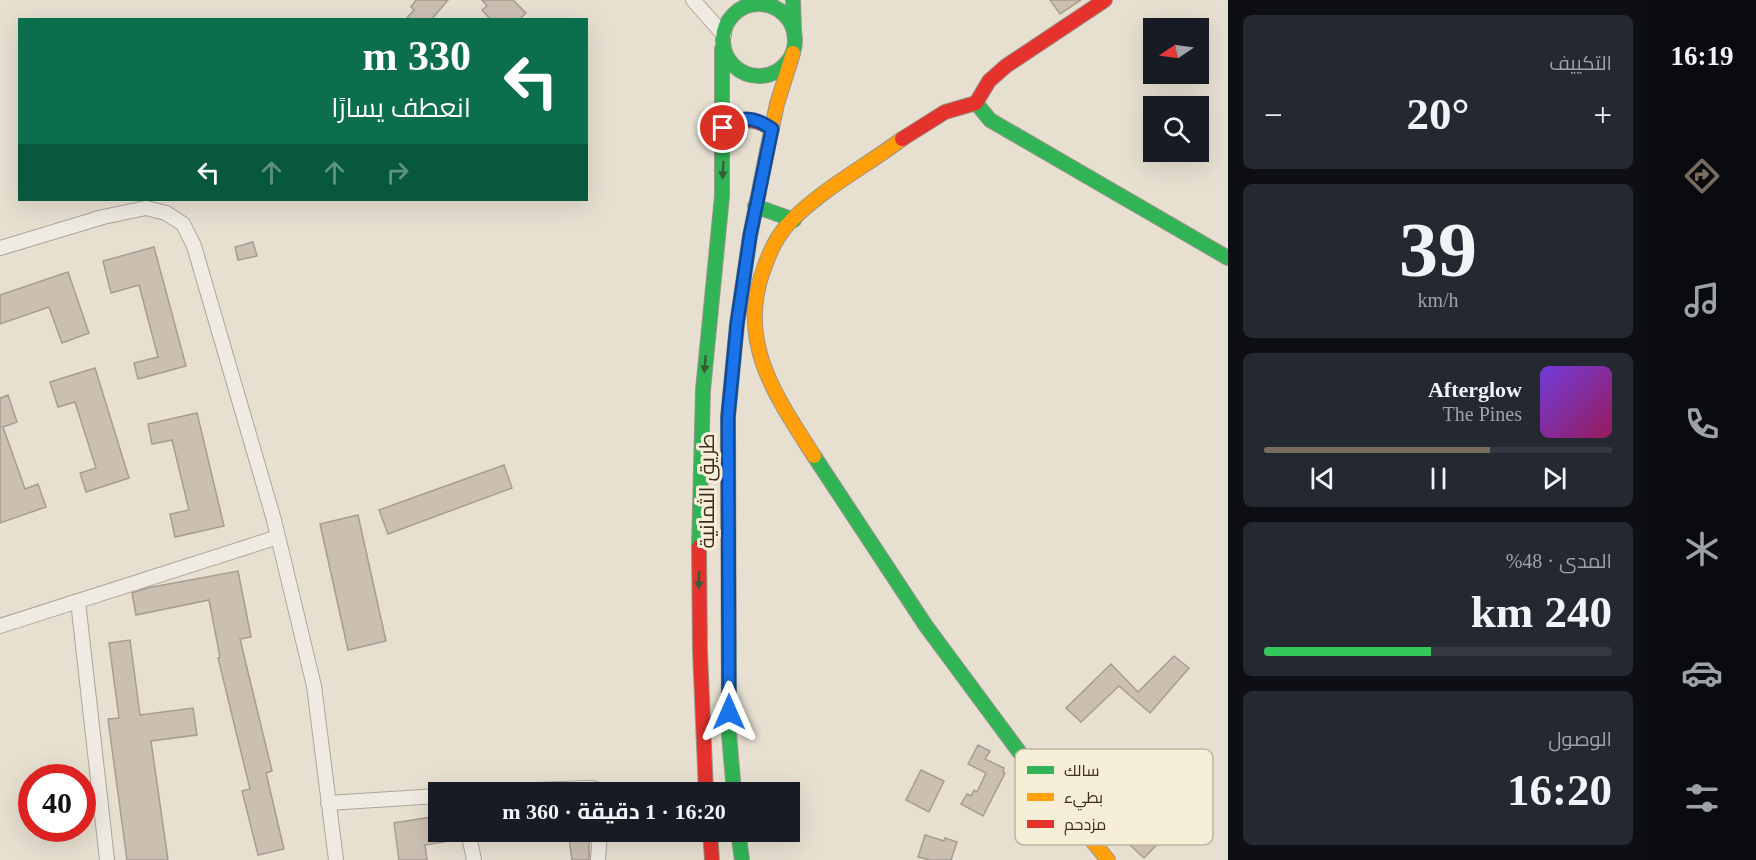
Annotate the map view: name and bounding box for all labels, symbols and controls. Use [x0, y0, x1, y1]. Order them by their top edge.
north arrow [1143, 18, 1209, 84]
map controls [1143, 18, 1209, 162]
text: 330 m [363, 33, 471, 79]
text: 16:19 [1671, 41, 1734, 71]
icon: left [492, 42, 570, 120]
text: التكييف [1549, 52, 1612, 74]
text: 20° [1407, 89, 1470, 139]
text: انعطف يسارًا [331, 93, 471, 123]
button: search [1143, 96, 1209, 162]
text: − [1264, 97, 1283, 133]
text: + [1593, 97, 1612, 133]
pin [697, 102, 748, 153]
icon: arrive [706, 111, 739, 144]
icon: directions [1681, 155, 1723, 197]
icon: left [192, 156, 225, 189]
icon: ahead [255, 156, 288, 189]
icon: ahead [318, 156, 351, 189]
icon: right [381, 156, 414, 189]
one-way arrow [718, 161, 727, 180]
text: 39 [1399, 206, 1477, 293]
icon: music [1681, 279, 1723, 321]
text: km/h [1417, 289, 1459, 311]
one-way arrow [700, 355, 710, 374]
text: Afterglow [1428, 377, 1522, 402]
text: The Pines [1443, 403, 1522, 425]
icon: phone [1681, 403, 1723, 445]
street label: طريق الثمانية [695, 433, 720, 549]
icon: previous [1306, 462, 1339, 495]
icon: pause [1422, 462, 1455, 495]
icon: next [1538, 462, 1571, 495]
icon: climate [1681, 528, 1723, 570]
text: المدى · 48% [1506, 550, 1612, 572]
one-way arrow [694, 571, 704, 590]
text: 240 km [1471, 587, 1612, 637]
icon: car [1681, 652, 1723, 694]
position arrow [697, 680, 761, 744]
text: الوصول [1548, 728, 1612, 750]
legend [1015, 749, 1213, 845]
text: سالك [1064, 762, 1099, 779]
speed limit sign: 40 [18, 764, 96, 842]
text: 16:20 [1507, 765, 1612, 815]
icon: filters [1681, 777, 1723, 819]
text: بطيء [1064, 789, 1103, 811]
text: 16:20 · 1 دقيقة · 360 m [502, 799, 726, 824]
text: مزدحم [1064, 816, 1106, 836]

